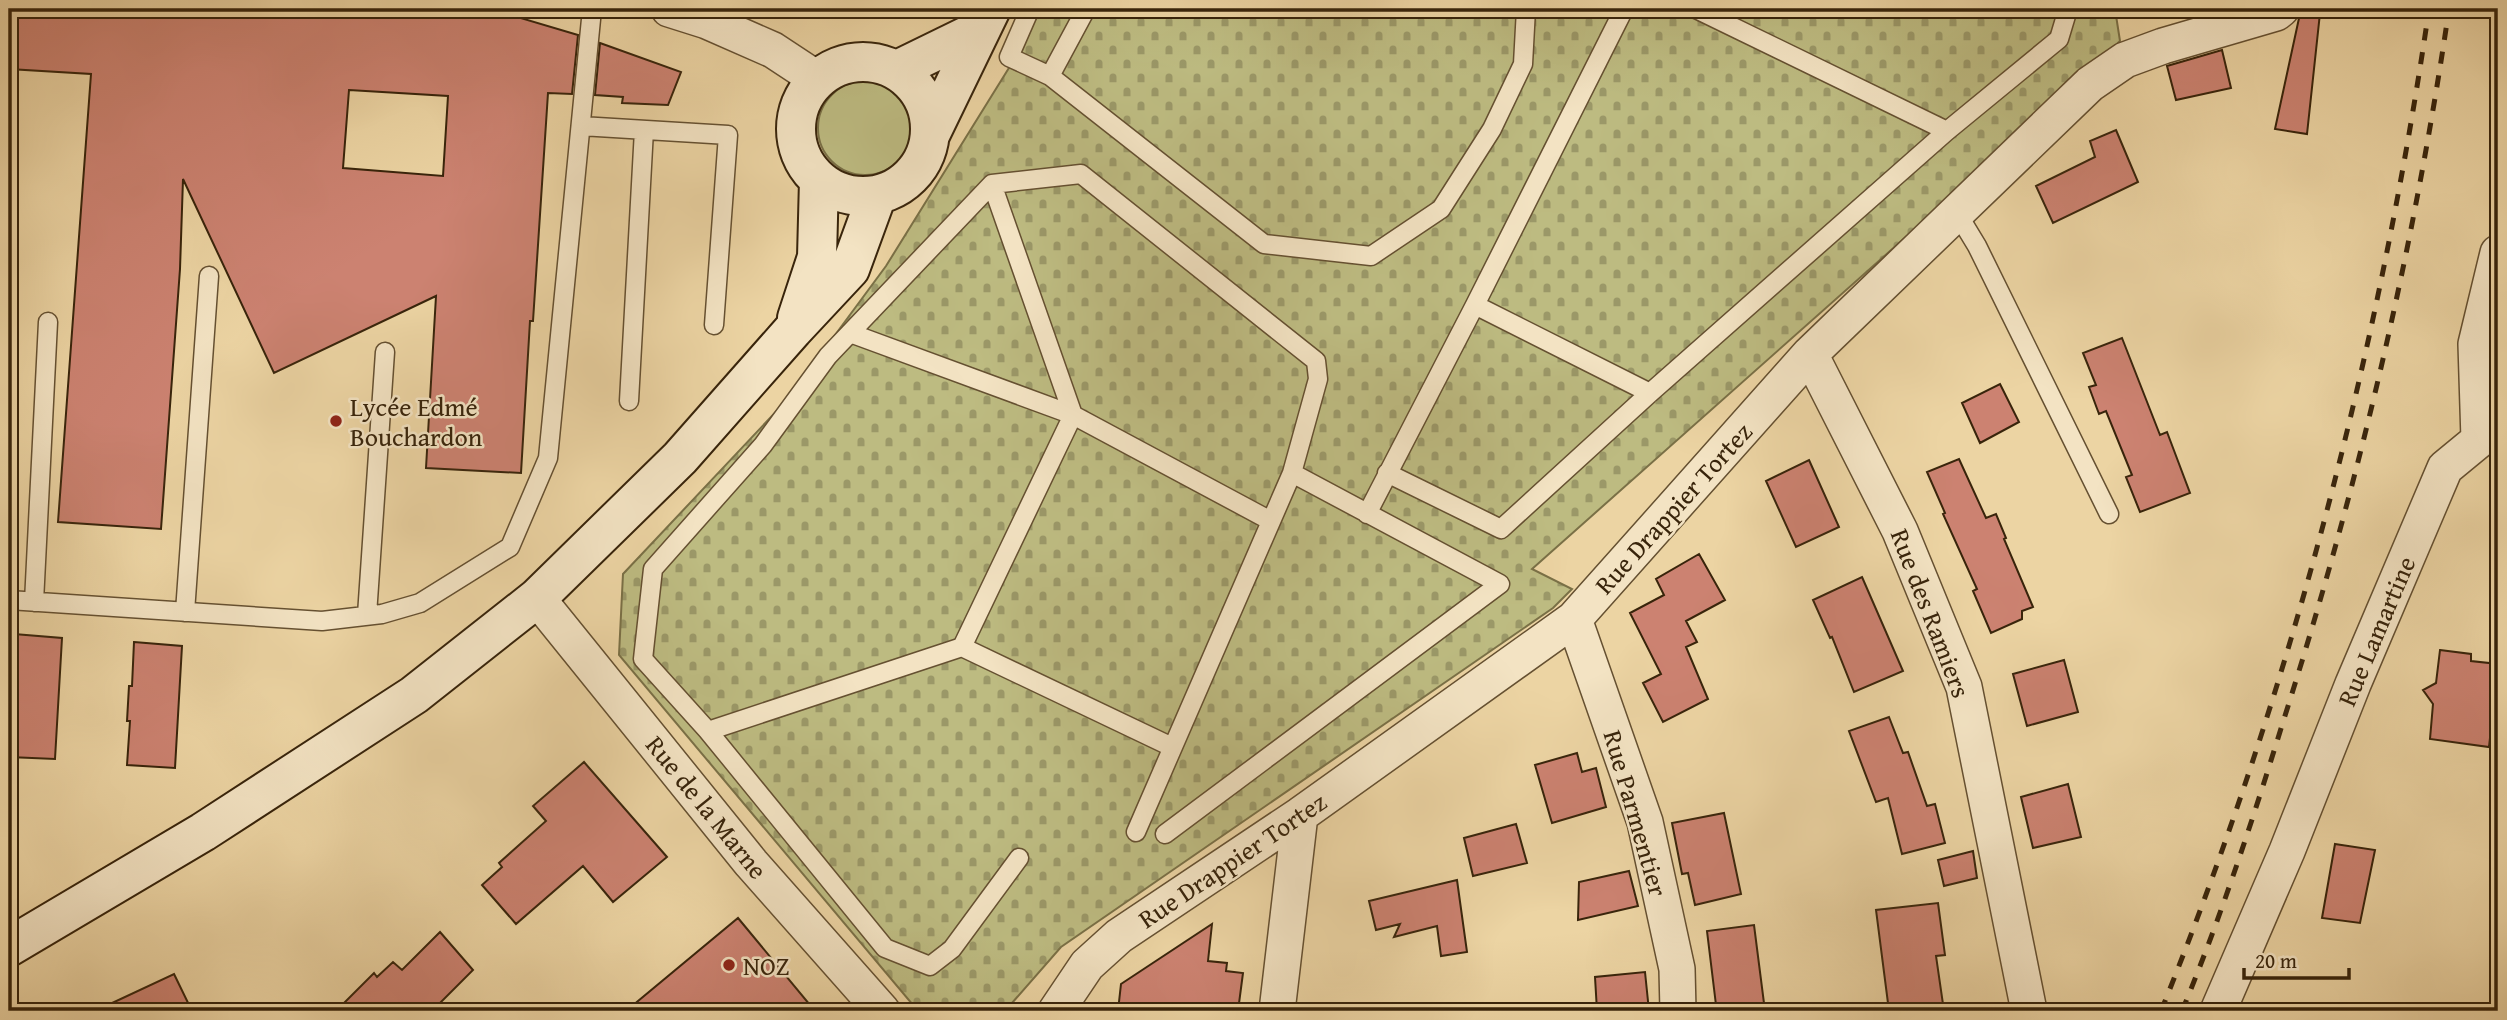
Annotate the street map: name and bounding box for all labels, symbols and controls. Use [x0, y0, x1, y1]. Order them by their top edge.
place label: Lycée Edmé Bouchardon [350, 387, 483, 456]
marker: Lycée Edmé Bouchardon [328, 413, 344, 429]
street label: Rue Drappier Tortez [1585, 413, 1761, 603]
street label: Rue des Ramiers [1881, 523, 1981, 703]
street label: Rue Lamartine [2327, 550, 2425, 712]
street label: Rue Parmentier [1594, 725, 1678, 901]
street label: Rue de la Marne [637, 727, 777, 887]
street label: Rue Drappier Tortez [1130, 782, 1334, 938]
scale bar [2244, 936, 2350, 980]
text: 20 m [2255, 945, 2297, 976]
place label: NOZ [743, 946, 790, 985]
marker: NOZ [721, 957, 737, 973]

